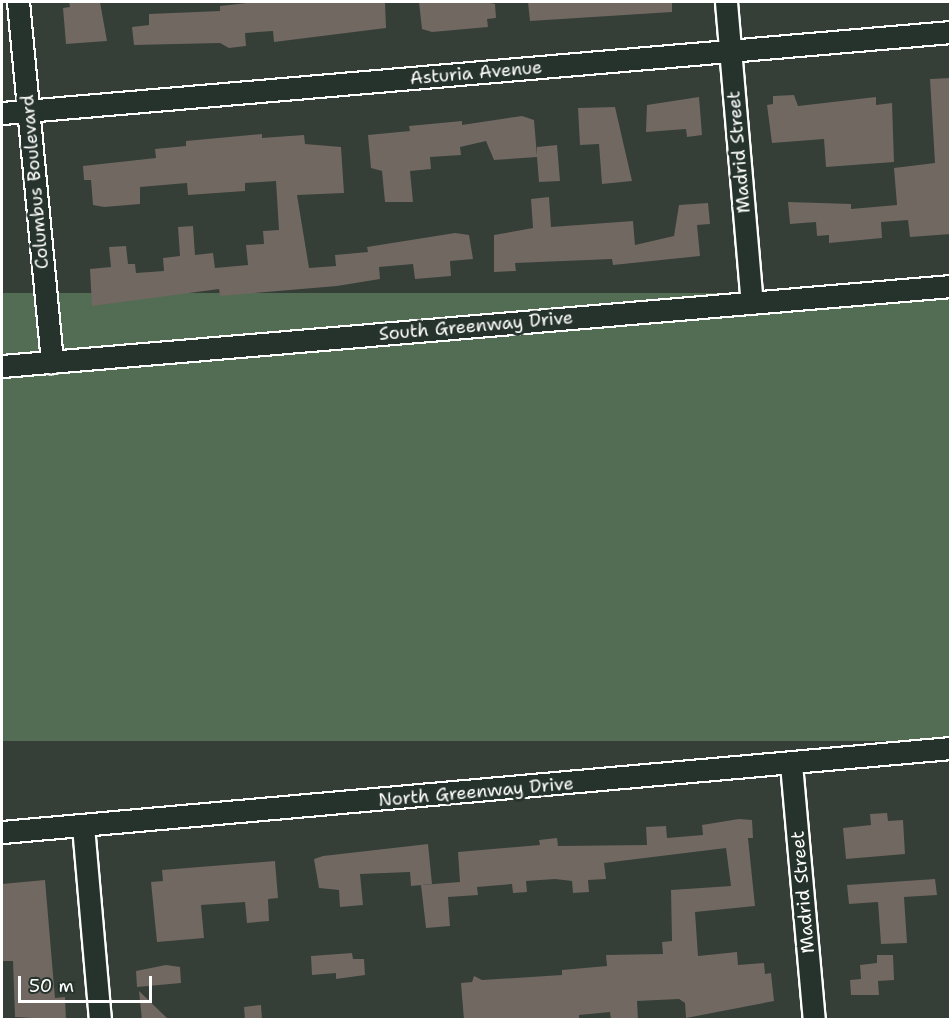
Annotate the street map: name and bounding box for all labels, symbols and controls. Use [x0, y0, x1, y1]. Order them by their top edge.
street label: Asturia Avenue [409, 56, 543, 90]
street label: Madrid Street [723, 90, 755, 214]
street label: Columbus Boulevard [17, 94, 53, 270]
street label: South Greenway Drive [378, 307, 574, 345]
street label: North Greenway Drive [377, 773, 575, 811]
street label: Madrid Street [787, 830, 819, 954]
scale bar [21, 964, 154, 1002]
text: 50 m [29, 974, 74, 998]

